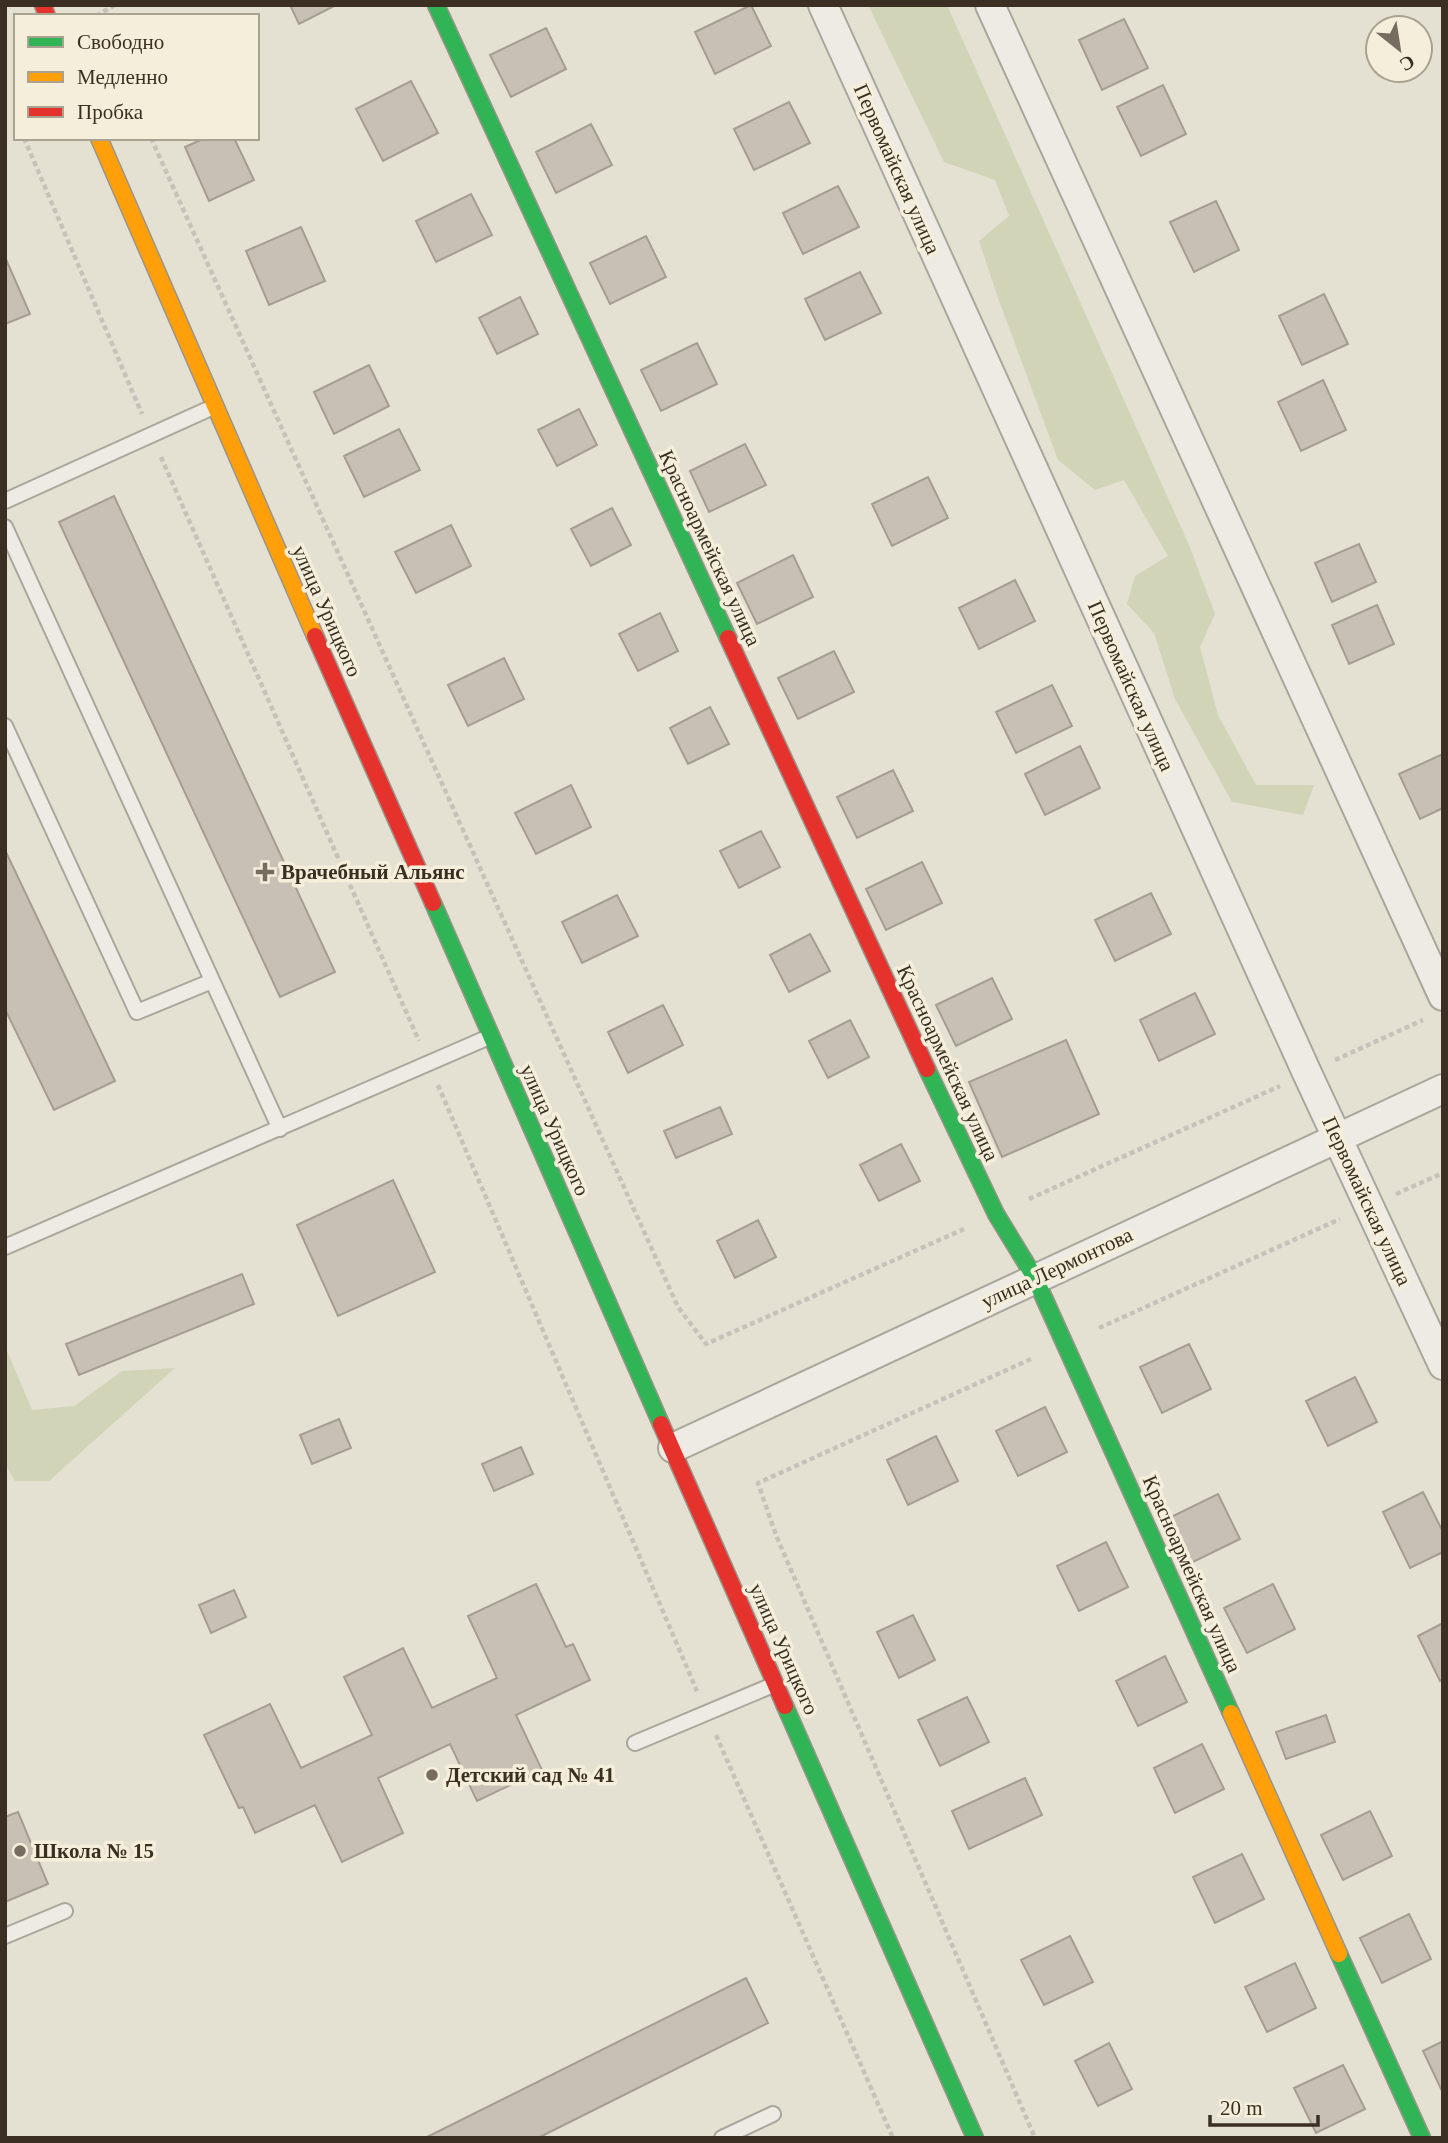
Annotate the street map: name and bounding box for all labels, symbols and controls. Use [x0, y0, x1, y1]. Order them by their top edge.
legend [14, 14, 259, 140]
north arrow [1364, 14, 1434, 84]
text: Свободно [77, 30, 164, 54]
text: С [1396, 51, 1418, 76]
text: Медленно [77, 65, 168, 89]
street label: Первомайская улица [849, 80, 946, 258]
text: Пробка [77, 100, 144, 124]
street label: Красноармейская улица [654, 446, 766, 650]
street label: улица Урицкого [287, 542, 367, 680]
street label: Первомайская улица [1083, 597, 1180, 775]
place label: Врачебный Альянс [281, 860, 465, 884]
marker: Врачебный Альянс [255, 862, 275, 882]
street label: Красноармейская улица [892, 961, 1004, 1165]
street label: улица Урицкого [515, 1061, 595, 1199]
street label: Первомайская улица [1317, 1113, 1417, 1290]
street label: улица Лермонтова [978, 1222, 1137, 1314]
street label: Красноармейская улица [1138, 1472, 1247, 1677]
street label: улица Урицкого [744, 1580, 824, 1718]
place label: Детский сад № 41 [446, 1763, 615, 1787]
marker: Детский сад № 41 [424, 1767, 440, 1783]
place label: Школа № 15 [34, 1839, 154, 1863]
marker: Школа № 15 [12, 1843, 28, 1859]
scale bar [1210, 2084, 1318, 2128]
text: 20 m [1220, 2096, 1263, 2120]

